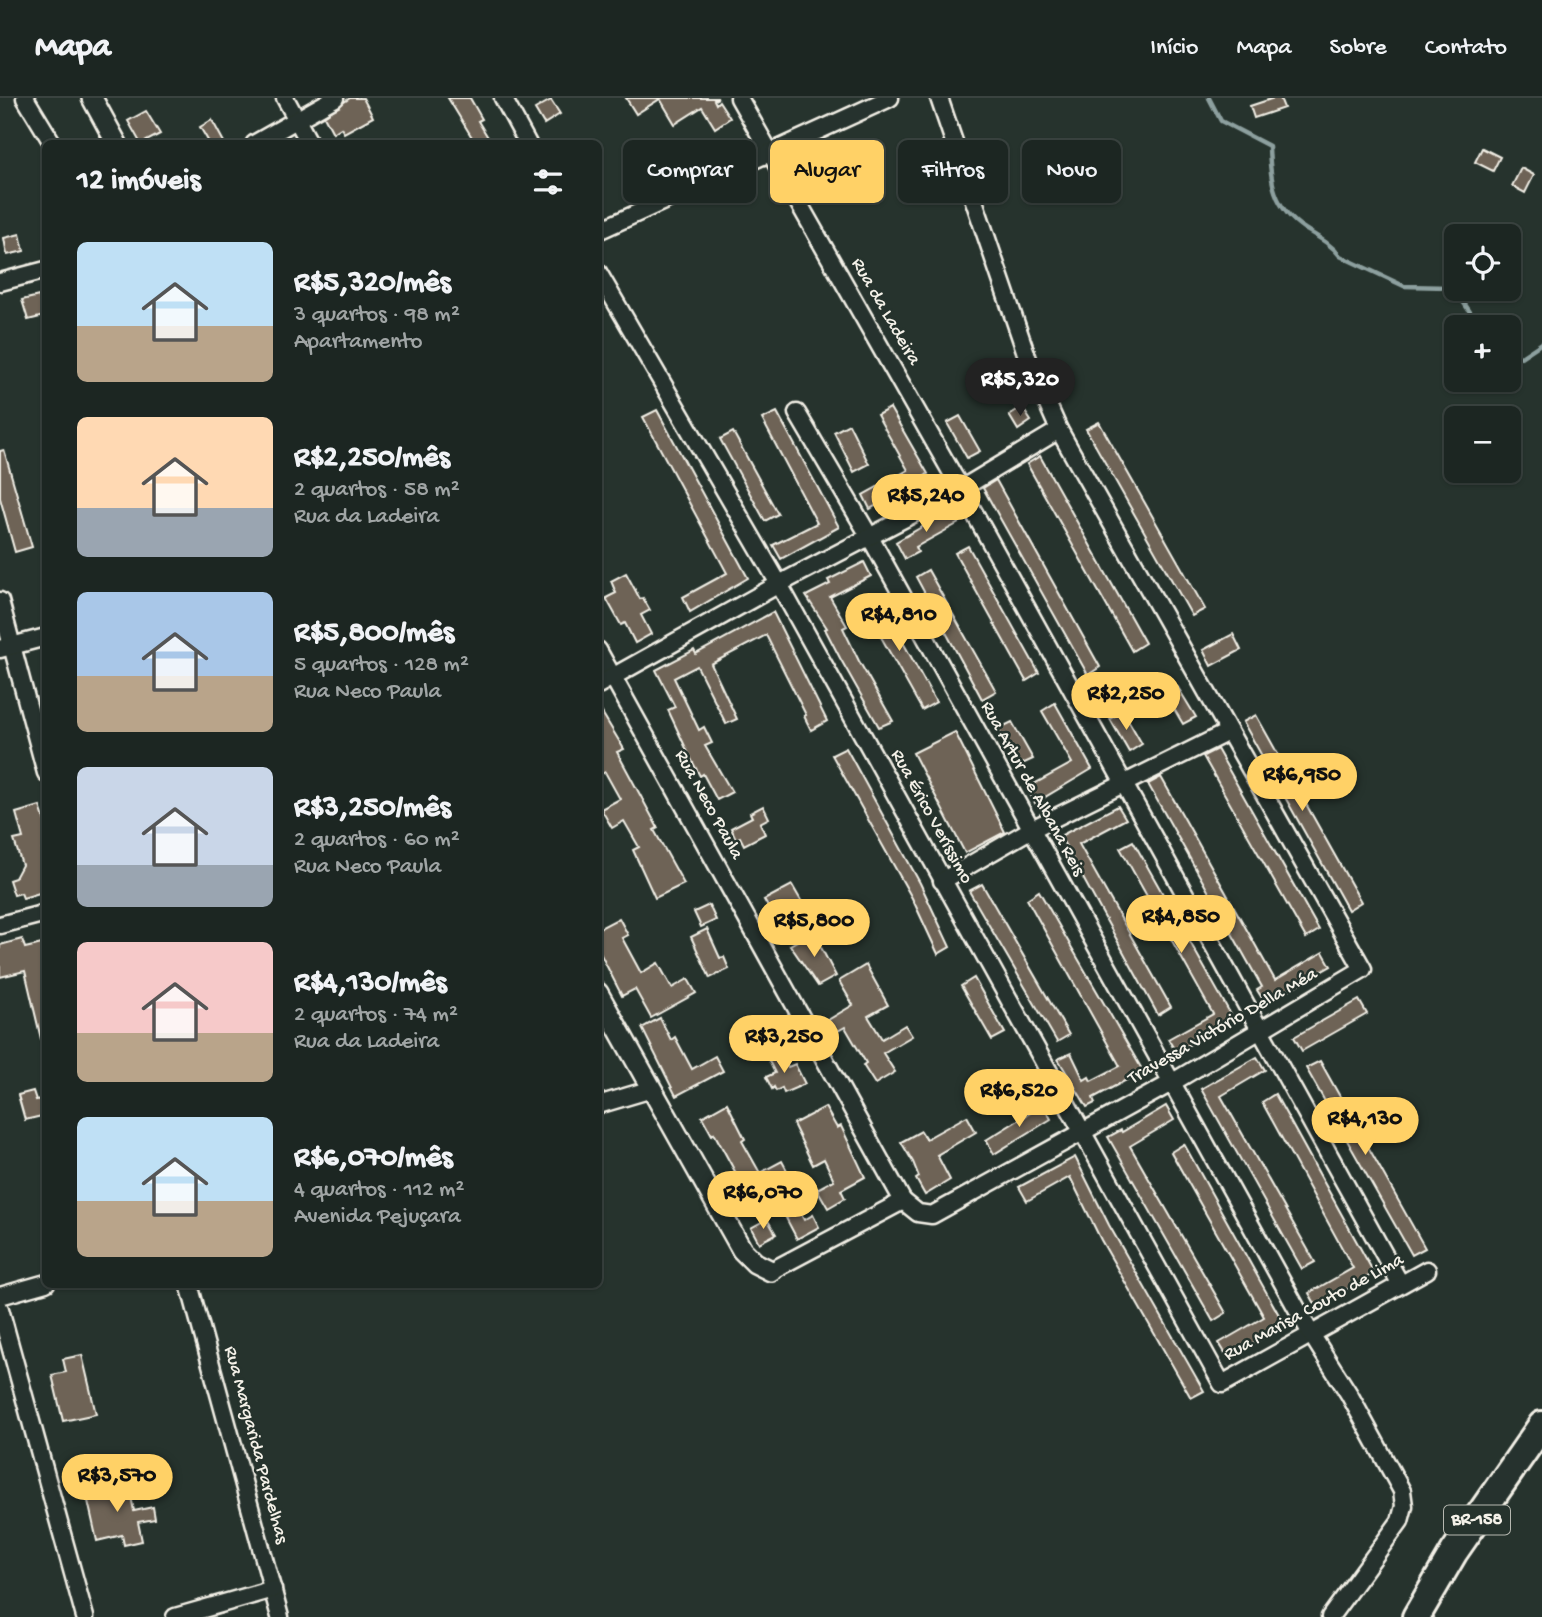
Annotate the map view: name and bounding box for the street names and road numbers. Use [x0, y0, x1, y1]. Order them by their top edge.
street label: Rua da Ladeira [845, 254, 926, 371]
street label: Rua Artur de Albana Reis [974, 698, 1090, 881]
street label: Rua Neco Paula [668, 746, 748, 865]
street label: Rua Érico Veríssimo [885, 746, 978, 888]
street label: Travessa Victório Della Méa [1123, 963, 1323, 1091]
street label: Rua Marisa Couto de Lima [1220, 1248, 1409, 1367]
street label: Rua Margarida Pardelhas [218, 1344, 293, 1547]
road number: BR-158 [1444, 1506, 1510, 1534]

